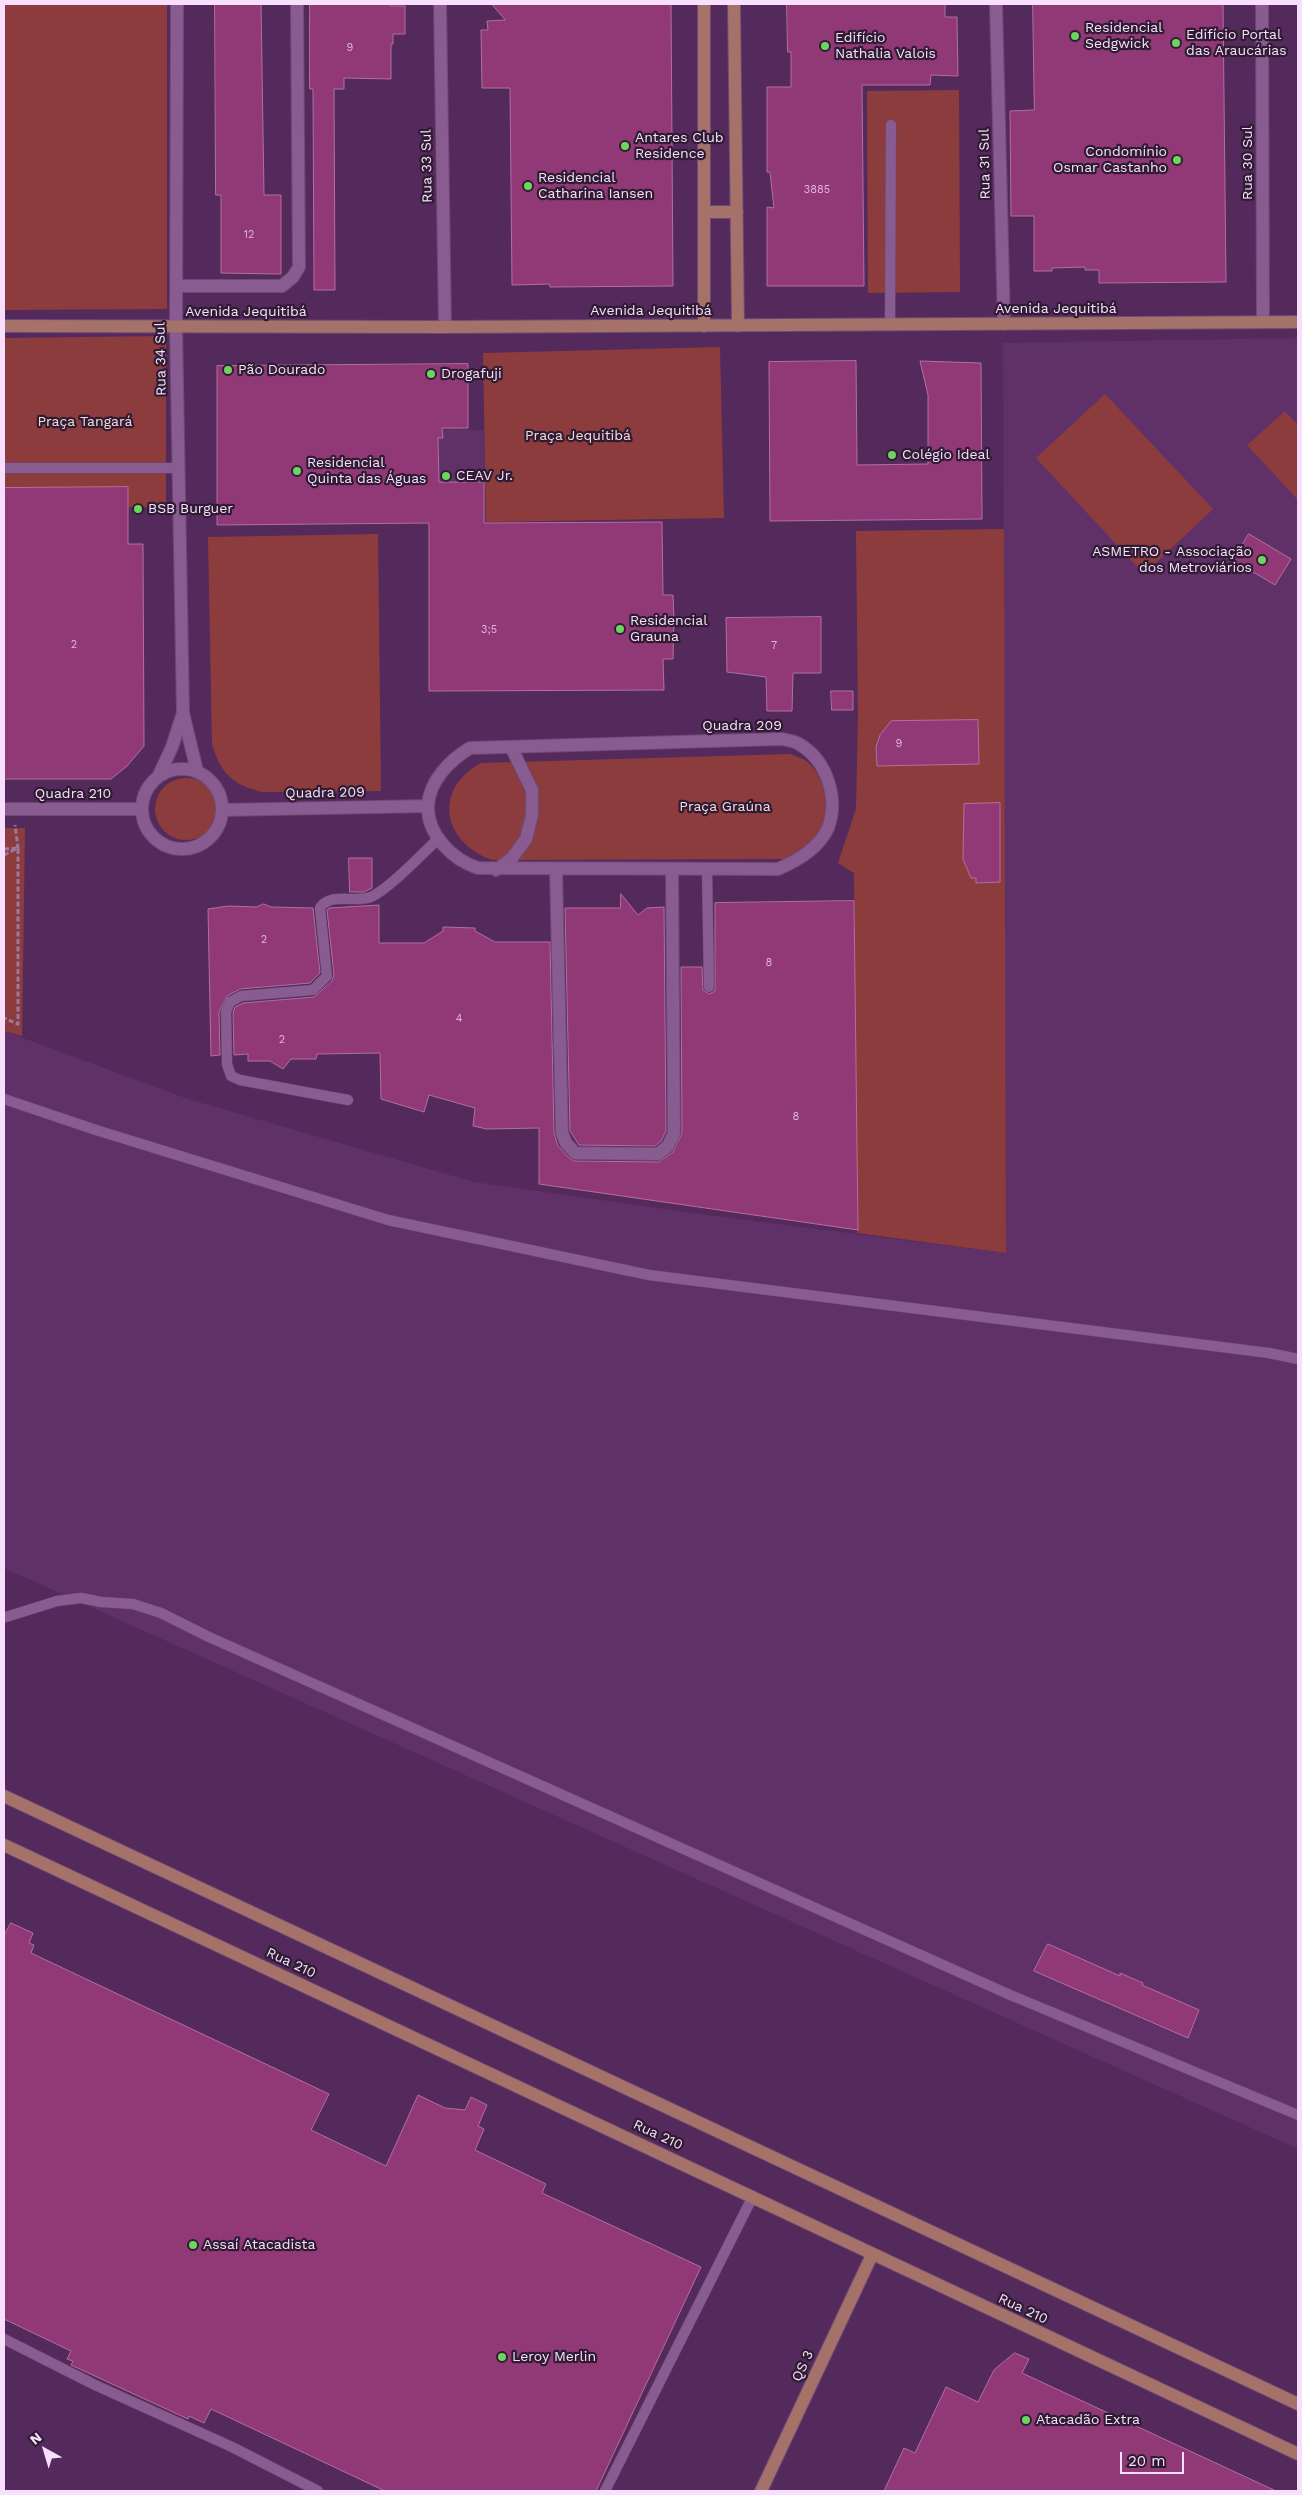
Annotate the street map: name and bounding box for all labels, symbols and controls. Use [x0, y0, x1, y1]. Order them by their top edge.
place label: Residencial Sedgwick [1085, 20, 1163, 52]
place label: Edifício Portal das Araucárias [1186, 27, 1287, 59]
place label: Edifício Nathalia Valois [835, 30, 936, 62]
marker: Residencial Sedgwick [1069, 30, 1081, 42]
marker: Edifício Portal das Araucárias [1170, 37, 1182, 49]
marker: Edifício Nathalia Valois [819, 40, 831, 52]
house number: 9 [347, 41, 353, 55]
street label: Rua 30 Sul [1240, 126, 1256, 200]
street label: Rua 33 Sul [418, 129, 436, 203]
street label: Rua 31 Sul [976, 129, 994, 199]
place label: Antares Club Residence [635, 130, 724, 162]
marker: Antares Club Residence [619, 140, 631, 152]
place label: Condomínio Osmar Castanho [1053, 144, 1167, 176]
marker: Condomínio Osmar Castanho [1171, 154, 1183, 166]
place label: Residencial Catharina Iansen [538, 170, 653, 202]
marker: Residencial Catharina Iansen [522, 180, 534, 192]
house number: 3885 [804, 183, 830, 197]
house number: 12 [244, 228, 254, 242]
street label: Avenida Jequitibá [995, 301, 1117, 317]
street label: Avenida Jequitibá [590, 303, 712, 319]
street label: Avenida Jequitibá [185, 304, 307, 320]
street label: Rua 34 Sul [152, 322, 170, 396]
place label: Pão Dourado [238, 362, 325, 378]
marker: Pão Dourado [222, 364, 234, 376]
place label: Drogafuji [441, 366, 502, 382]
marker: Drogafuji [425, 368, 437, 380]
park label: Praça Tangará [38, 414, 132, 430]
park label: Praça Jequitibá [525, 428, 631, 444]
place label: Colégio Ideal [902, 447, 990, 463]
marker: Colégio Ideal [886, 449, 898, 461]
place label: Residencial Quinta das Águas [307, 455, 426, 488]
marker: Residencial Quinta das Águas [291, 465, 303, 477]
place label: CEAV Jr. [456, 468, 513, 484]
marker: CEAV Jr. [440, 470, 452, 482]
place label: BSB Burguer [148, 501, 233, 517]
marker: BSB Burguer [132, 503, 144, 515]
place label: ASMETRO - Associação dos Metroviários [1092, 544, 1252, 576]
marker: ASMETRO - Associação dos Metroviários [1256, 554, 1268, 566]
place label: Residencial Grauna [630, 613, 708, 646]
house number: 3;5 [481, 623, 497, 637]
marker: Residencial Grauna [614, 623, 626, 635]
house number: 2 [71, 638, 77, 652]
house number: 7 [771, 639, 777, 653]
street label: Quadra 209 [702, 718, 782, 734]
house number: 9 [896, 737, 902, 751]
street label: Quadra 209 [285, 784, 365, 802]
street label: Quadra 210 [35, 786, 111, 802]
park label: Praça Graúna [679, 799, 771, 815]
house number: 2 [261, 933, 267, 947]
house number: 8 [766, 956, 772, 970]
house number: 4 [456, 1012, 462, 1026]
house number: 2 [279, 1033, 285, 1047]
house number: 8 [793, 1110, 799, 1124]
street label: Rua 210 [264, 1944, 318, 1982]
street label: Rua 210 [631, 2116, 685, 2154]
place label: Assaí Atacadista [203, 2237, 315, 2253]
marker: Assaí Atacadista [187, 2239, 199, 2251]
street label: Rua 210 [996, 2290, 1050, 2328]
street label: QS 3 [789, 2348, 817, 2384]
place label: Leroy Merlin [512, 2349, 596, 2365]
marker: Leroy Merlin [496, 2351, 508, 2363]
place label: Atacadão Extra [1036, 2412, 1140, 2428]
marker: Atacadão Extra [1020, 2414, 1032, 2426]
north arrow [20, 2425, 70, 2475]
text: N [26, 2429, 45, 2448]
scale bar [1122, 2442, 1186, 2474]
text: 20 m [1128, 2452, 1166, 2470]

